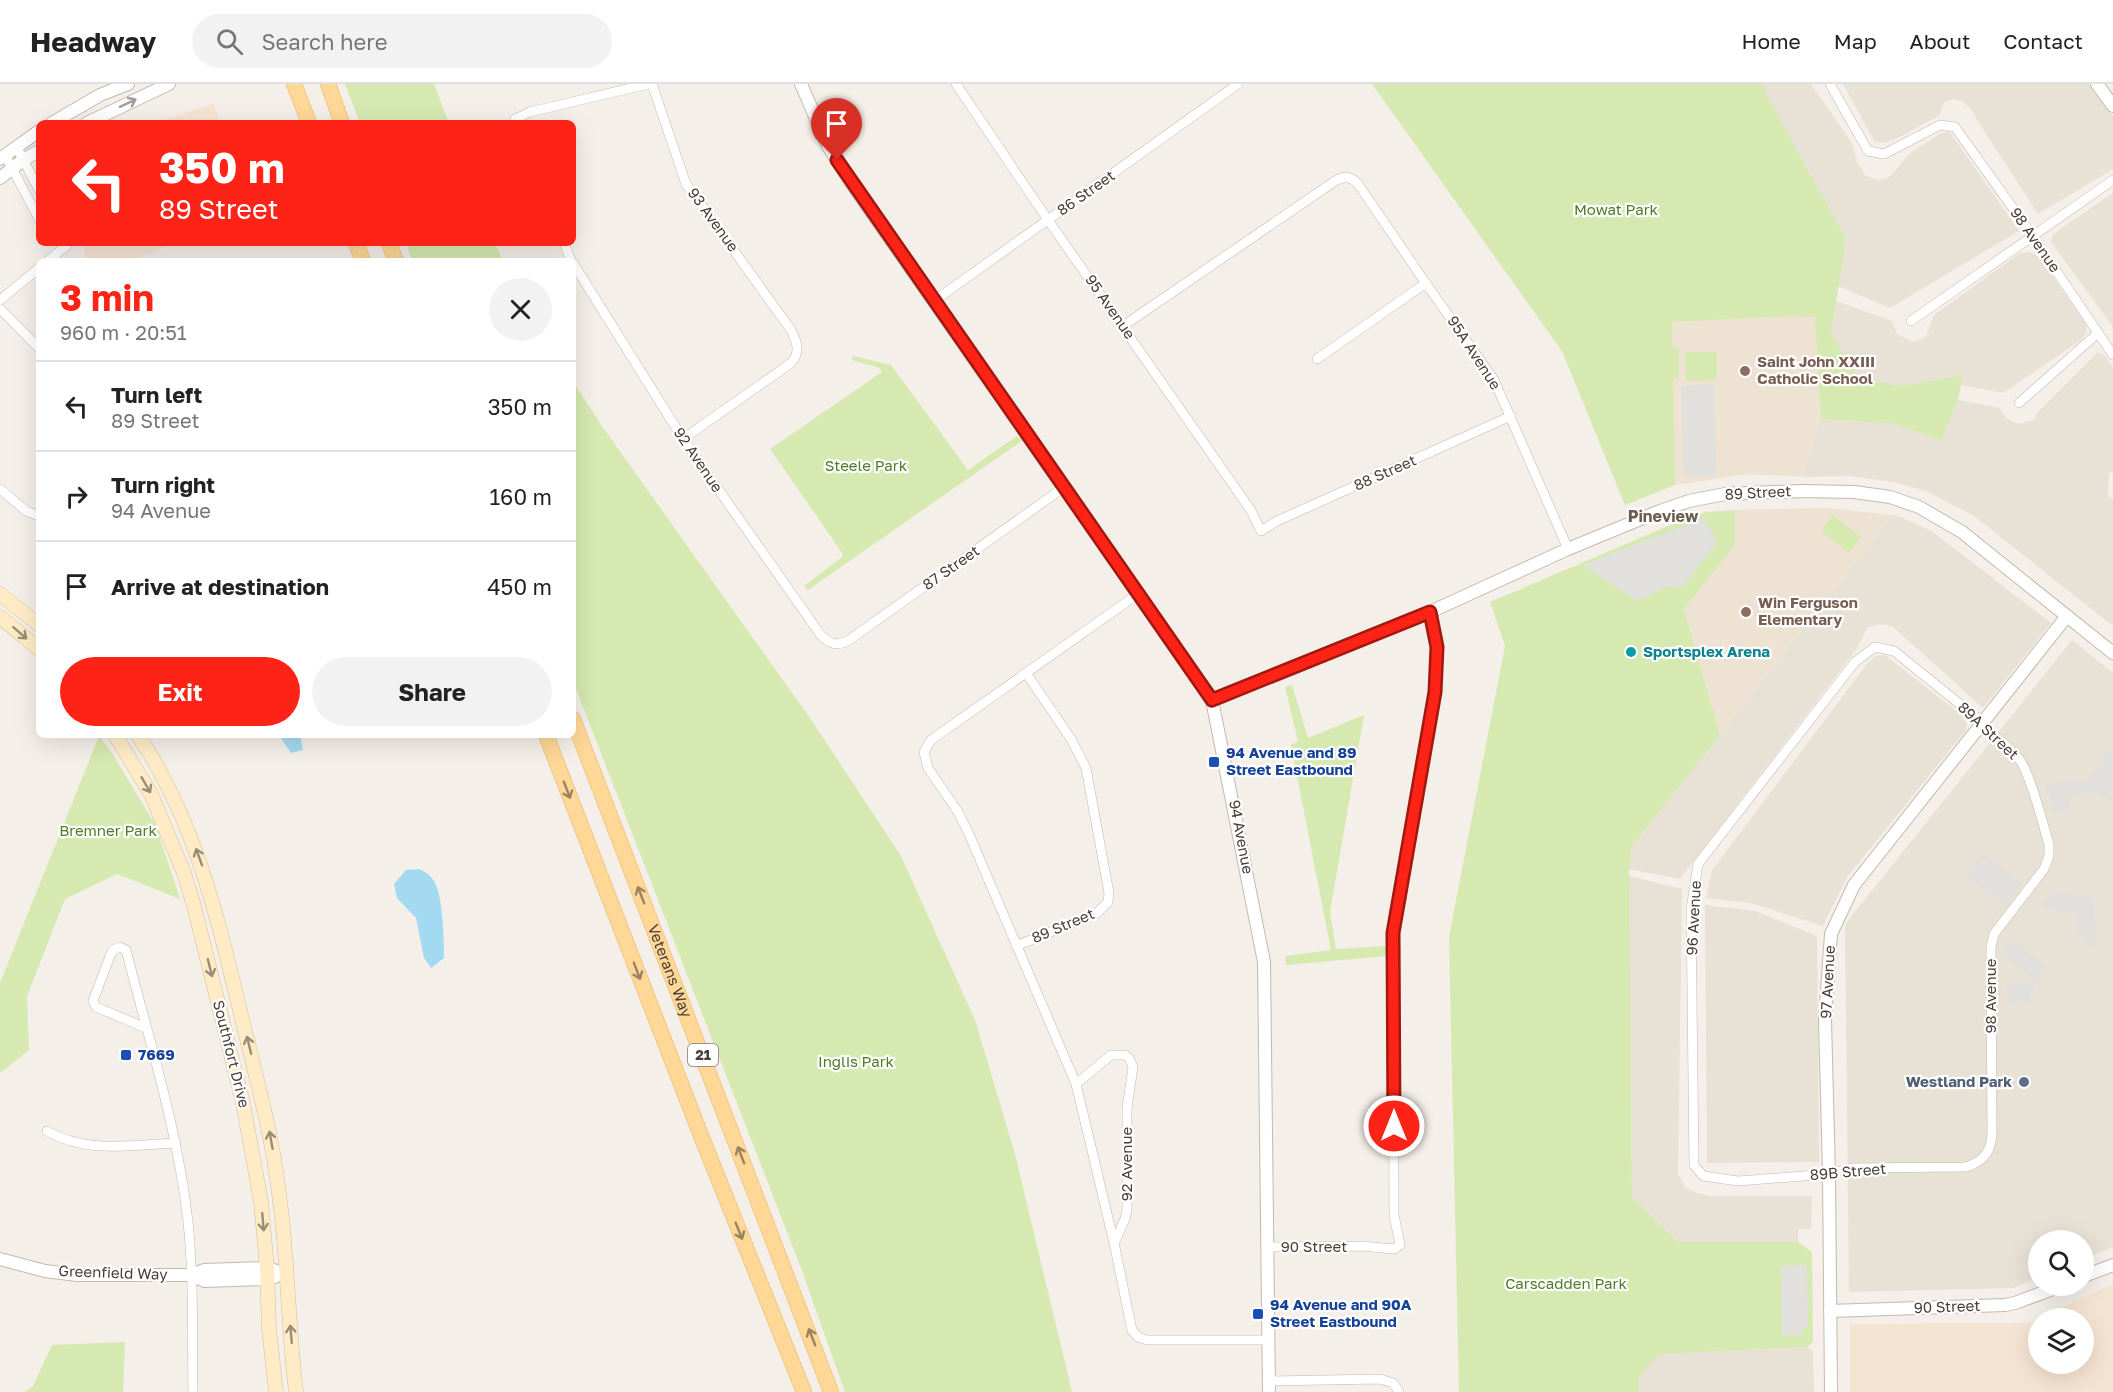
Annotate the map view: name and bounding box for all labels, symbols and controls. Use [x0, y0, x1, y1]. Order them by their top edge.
search box [192, 14, 612, 68]
text: Headway [30, 25, 156, 58]
icon: search [213, 25, 246, 58]
text: Search here [261, 28, 387, 55]
text: Home [1741, 28, 1801, 54]
text: Map [1834, 28, 1877, 54]
text: About [1910, 28, 1970, 54]
text: Contact [2003, 28, 2083, 54]
one-way arrow [118, 96, 136, 108]
pin [811, 98, 862, 160]
icon: arrive [820, 107, 853, 140]
text: 350 m [159, 142, 285, 192]
icon: left [60, 144, 138, 222]
street label: 86 Street [1053, 166, 1118, 219]
street label: 93 Avenue [685, 184, 743, 255]
text: 89 Street [159, 193, 278, 225]
park label: Mowat Park [1574, 200, 1659, 218]
street label: 98 Avenue [2007, 204, 2065, 276]
street label: 95 Avenue [1082, 271, 1140, 342]
text: 3 min [60, 276, 154, 319]
button: close [489, 278, 552, 341]
street label: 95A Avenue [1444, 312, 1506, 393]
text: 960 m · 20:51 [60, 320, 187, 344]
place label: Saint John XXIII Catholic School [1757, 352, 1875, 387]
marker: Saint John XXIII Catholic School [1738, 364, 1752, 378]
text: Turn left [111, 381, 202, 408]
icon: left [60, 390, 93, 423]
text: 350 m [488, 393, 552, 420]
text: 89 Street [111, 408, 200, 432]
street label: 92 Avenue [671, 424, 727, 496]
street label: 88 Street [1351, 450, 1419, 494]
park label: Steele Park [825, 456, 908, 474]
text: Turn right [111, 471, 215, 498]
icon: right [60, 480, 93, 513]
street label: 89 Street [1724, 481, 1792, 503]
text: 160 m [489, 483, 552, 510]
text: 94 Avenue [111, 498, 211, 522]
district label: Pineview [1628, 506, 1699, 526]
street label: 87 Street [919, 541, 982, 593]
icon: arrive [60, 570, 93, 603]
text: Arrive at destination [111, 573, 329, 600]
text: 450 m [487, 573, 552, 600]
place label: Win Ferguson Elementary [1758, 593, 1858, 628]
marker: Win Ferguson Elementary [1739, 605, 1753, 619]
one-way arrow [12, 626, 27, 640]
place label: Sportsplex Arena [1643, 642, 1770, 660]
marker: Sportsplex Arena [1624, 645, 1638, 659]
button: Exit [60, 657, 300, 726]
button: Share [312, 657, 552, 726]
street label: 89A Street [1955, 698, 2023, 763]
place label: 94 Avenue and 89 Street Eastbound [1226, 743, 1357, 778]
marker: 94 Avenue and 89 Street Eastbound [1207, 755, 1221, 769]
one-way arrow [140, 776, 152, 793]
one-way arrow [562, 780, 573, 798]
street label: 94 Avenue [1226, 798, 1258, 876]
park label: Bremner Park [59, 821, 157, 839]
one-way arrow [192, 848, 203, 867]
street label: 96 Avenue [1682, 880, 1704, 956]
one-way arrow [635, 886, 646, 905]
street label: 89 Street [1029, 904, 1097, 946]
street label: Veterans Way [645, 922, 697, 1020]
street label: 97 Avenue [1816, 944, 1838, 1019]
one-way arrow [204, 958, 216, 977]
street label: 98 Avenue [1981, 958, 1999, 1033]
one-way arrow [632, 962, 643, 980]
street label: Southfort Drive [210, 998, 254, 1110]
one-way arrow [242, 1036, 254, 1055]
road number: 21 [688, 1044, 718, 1066]
place label: 7669 [138, 1045, 175, 1063]
marker: 7669 [119, 1048, 133, 1062]
park label: Inglis Park [818, 1052, 895, 1070]
place label: Westland Park [1906, 1072, 2012, 1090]
marker: Westland Park [2017, 1075, 2031, 1089]
position arrow [1362, 1094, 1426, 1158]
street label: 92 Avenue [1117, 1126, 1135, 1201]
one-way arrow [265, 1131, 276, 1150]
one-way arrow [735, 1146, 746, 1165]
street label: 89B Street [1809, 1159, 1887, 1183]
one-way arrow [258, 1212, 269, 1232]
one-way arrow [734, 1221, 745, 1240]
map controls [2028, 1230, 2094, 1374]
button: search [2028, 1230, 2094, 1296]
street label: 90 Street [1281, 1237, 1347, 1255]
street label: Greenfield Way [58, 1261, 168, 1283]
park label: Carscadden Park [1505, 1274, 1627, 1292]
place label: 94 Avenue and 90A Street Eastbound [1270, 1295, 1412, 1330]
street label: 90 Street [1913, 1296, 1981, 1316]
marker: 94 Avenue and 90A Street Eastbound [1251, 1307, 1265, 1321]
button: layers [2028, 1308, 2094, 1374]
one-way arrow [285, 1324, 296, 1344]
one-way arrow [805, 1328, 816, 1347]

